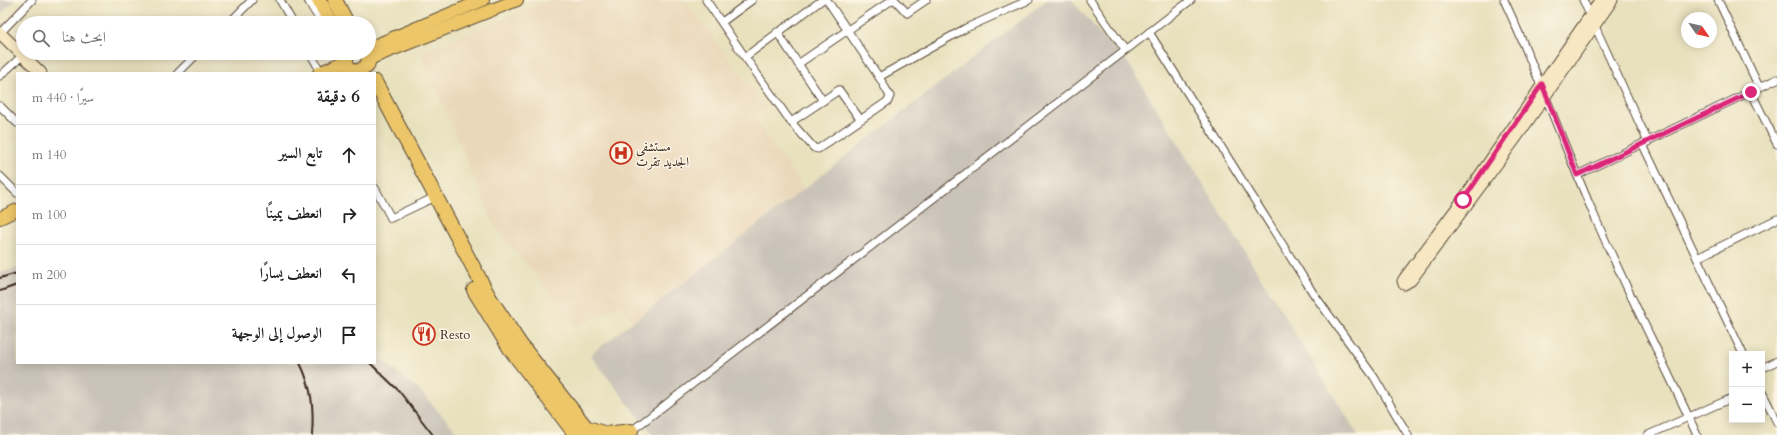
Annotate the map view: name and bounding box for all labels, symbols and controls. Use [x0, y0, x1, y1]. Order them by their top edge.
north arrow [1681, 12, 1717, 48]
search box [16, 16, 376, 60]
icon: search [30, 27, 52, 49]
text: ابحث هنا [62, 27, 106, 47]
route end [1742, 83, 1760, 101]
text: 6 دقيقة [317, 85, 360, 108]
text: سيرًا · 440 m [32, 89, 94, 107]
place label: مستشفى الجديد تقرت [636, 138, 689, 171]
hospital icon: مستشفى الجديد تقرت [608, 140, 634, 166]
text: تابع السير [279, 143, 322, 163]
icon: ahead [338, 144, 360, 166]
text: 140 m [32, 146, 66, 164]
route start [1454, 191, 1472, 209]
text: انعطف يمينًا [266, 203, 322, 223]
icon: right [338, 204, 360, 226]
text: 100 m [32, 206, 66, 224]
text: انعطف يسارًا [260, 263, 322, 283]
icon: left [338, 264, 360, 286]
text: 200 m [32, 266, 66, 284]
restaurant icon: Resto [411, 321, 437, 347]
text: الوصول إلى الوجهة [232, 323, 322, 343]
icon: arrive [338, 324, 360, 346]
place label: Resto [440, 326, 470, 344]
map controls [1729, 351, 1765, 423]
button: + [1729, 351, 1765, 387]
button: − [1729, 387, 1765, 423]

